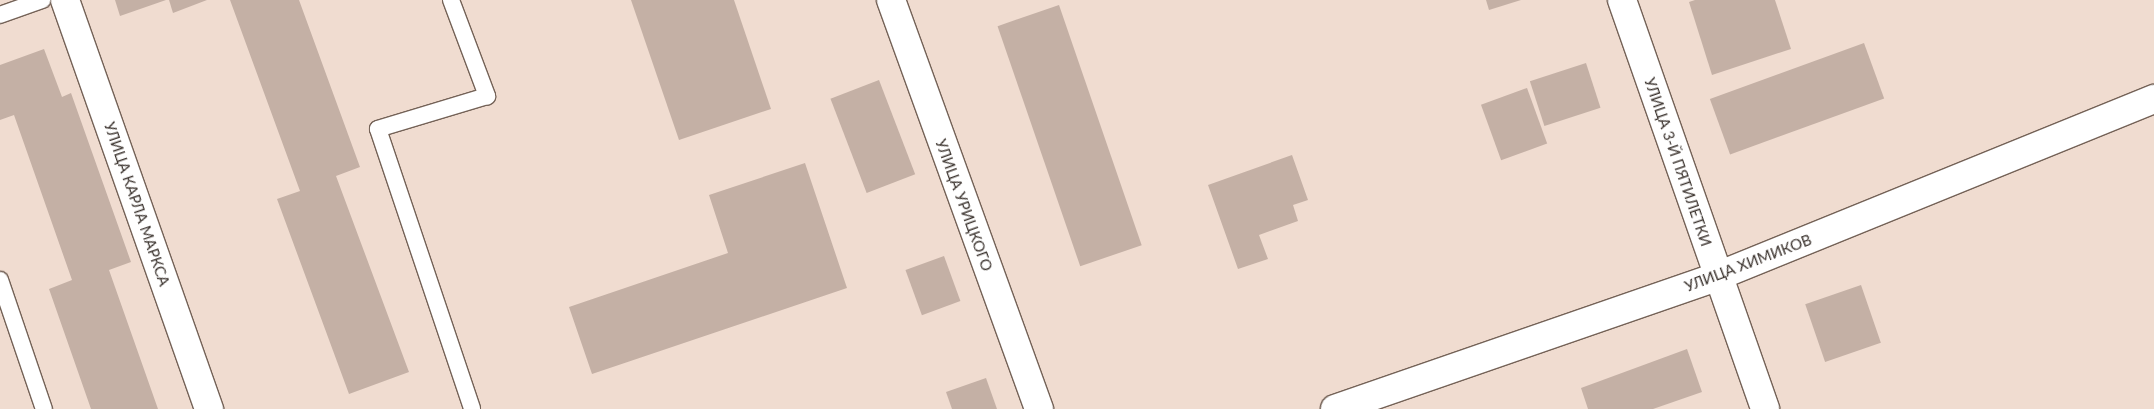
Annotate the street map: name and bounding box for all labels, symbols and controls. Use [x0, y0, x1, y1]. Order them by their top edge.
street label: УЛИЦА 3-Й ПЯТИЛЕТКИ [1641, 75, 1715, 249]
street label: УЛИЦА КАРЛА МАРКСА [100, 120, 174, 288]
street label: УЛИЦА УРИЦКОГО [932, 137, 996, 273]
street label: УЛИЦА ХИМИКОВ [1682, 231, 1814, 295]

